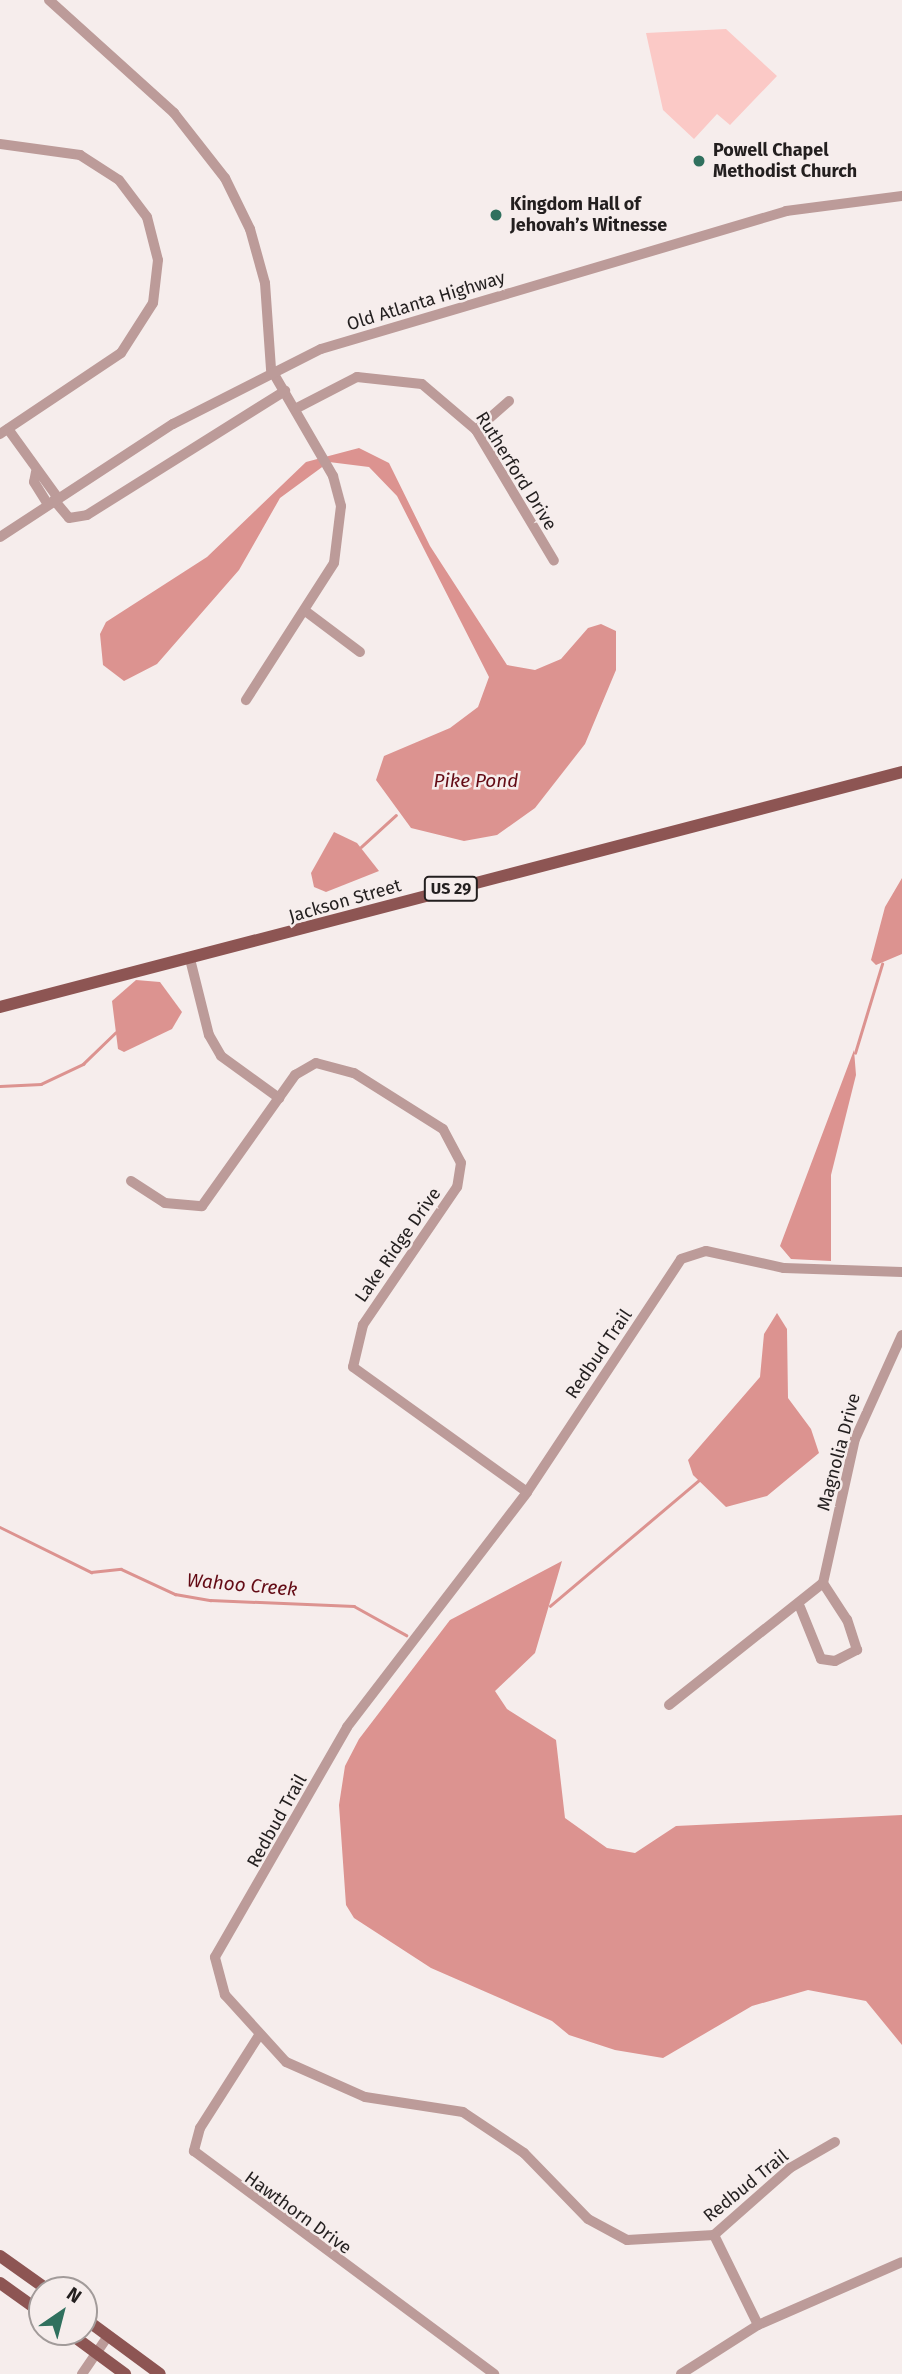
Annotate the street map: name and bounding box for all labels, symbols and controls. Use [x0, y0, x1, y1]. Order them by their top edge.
place label: Powell Chapel Methodist Church [713, 140, 857, 182]
marker: Powell Chapel Methodist Church [691, 153, 707, 169]
place label: Kingdom Hall of Jehovah’s Witnesse [510, 194, 667, 236]
marker: Kingdom Hall of Jehovah’s Witnesse [488, 207, 504, 223]
street label: Old Atlanta Highway [344, 267, 508, 335]
street label: Rutherford Drive [471, 408, 561, 534]
water label: Pike Pond [434, 770, 518, 792]
street label: Jackson Street [286, 875, 404, 927]
road number: US 29 [423, 876, 479, 902]
street label: Lake Ridge Drive [350, 1184, 446, 1306]
street label: Redbud Trail [561, 1305, 637, 1403]
street label: Magnolia Drive [813, 1391, 865, 1513]
water label: Wahoo Creek [186, 1569, 298, 1601]
street label: Redbud Trail [243, 1771, 311, 1871]
street label: Redbud Trail [699, 2145, 793, 2227]
street label: Hawthorn Drive [240, 2167, 356, 2259]
north arrow [28, 2276, 98, 2346]
text: N [62, 2282, 86, 2308]

